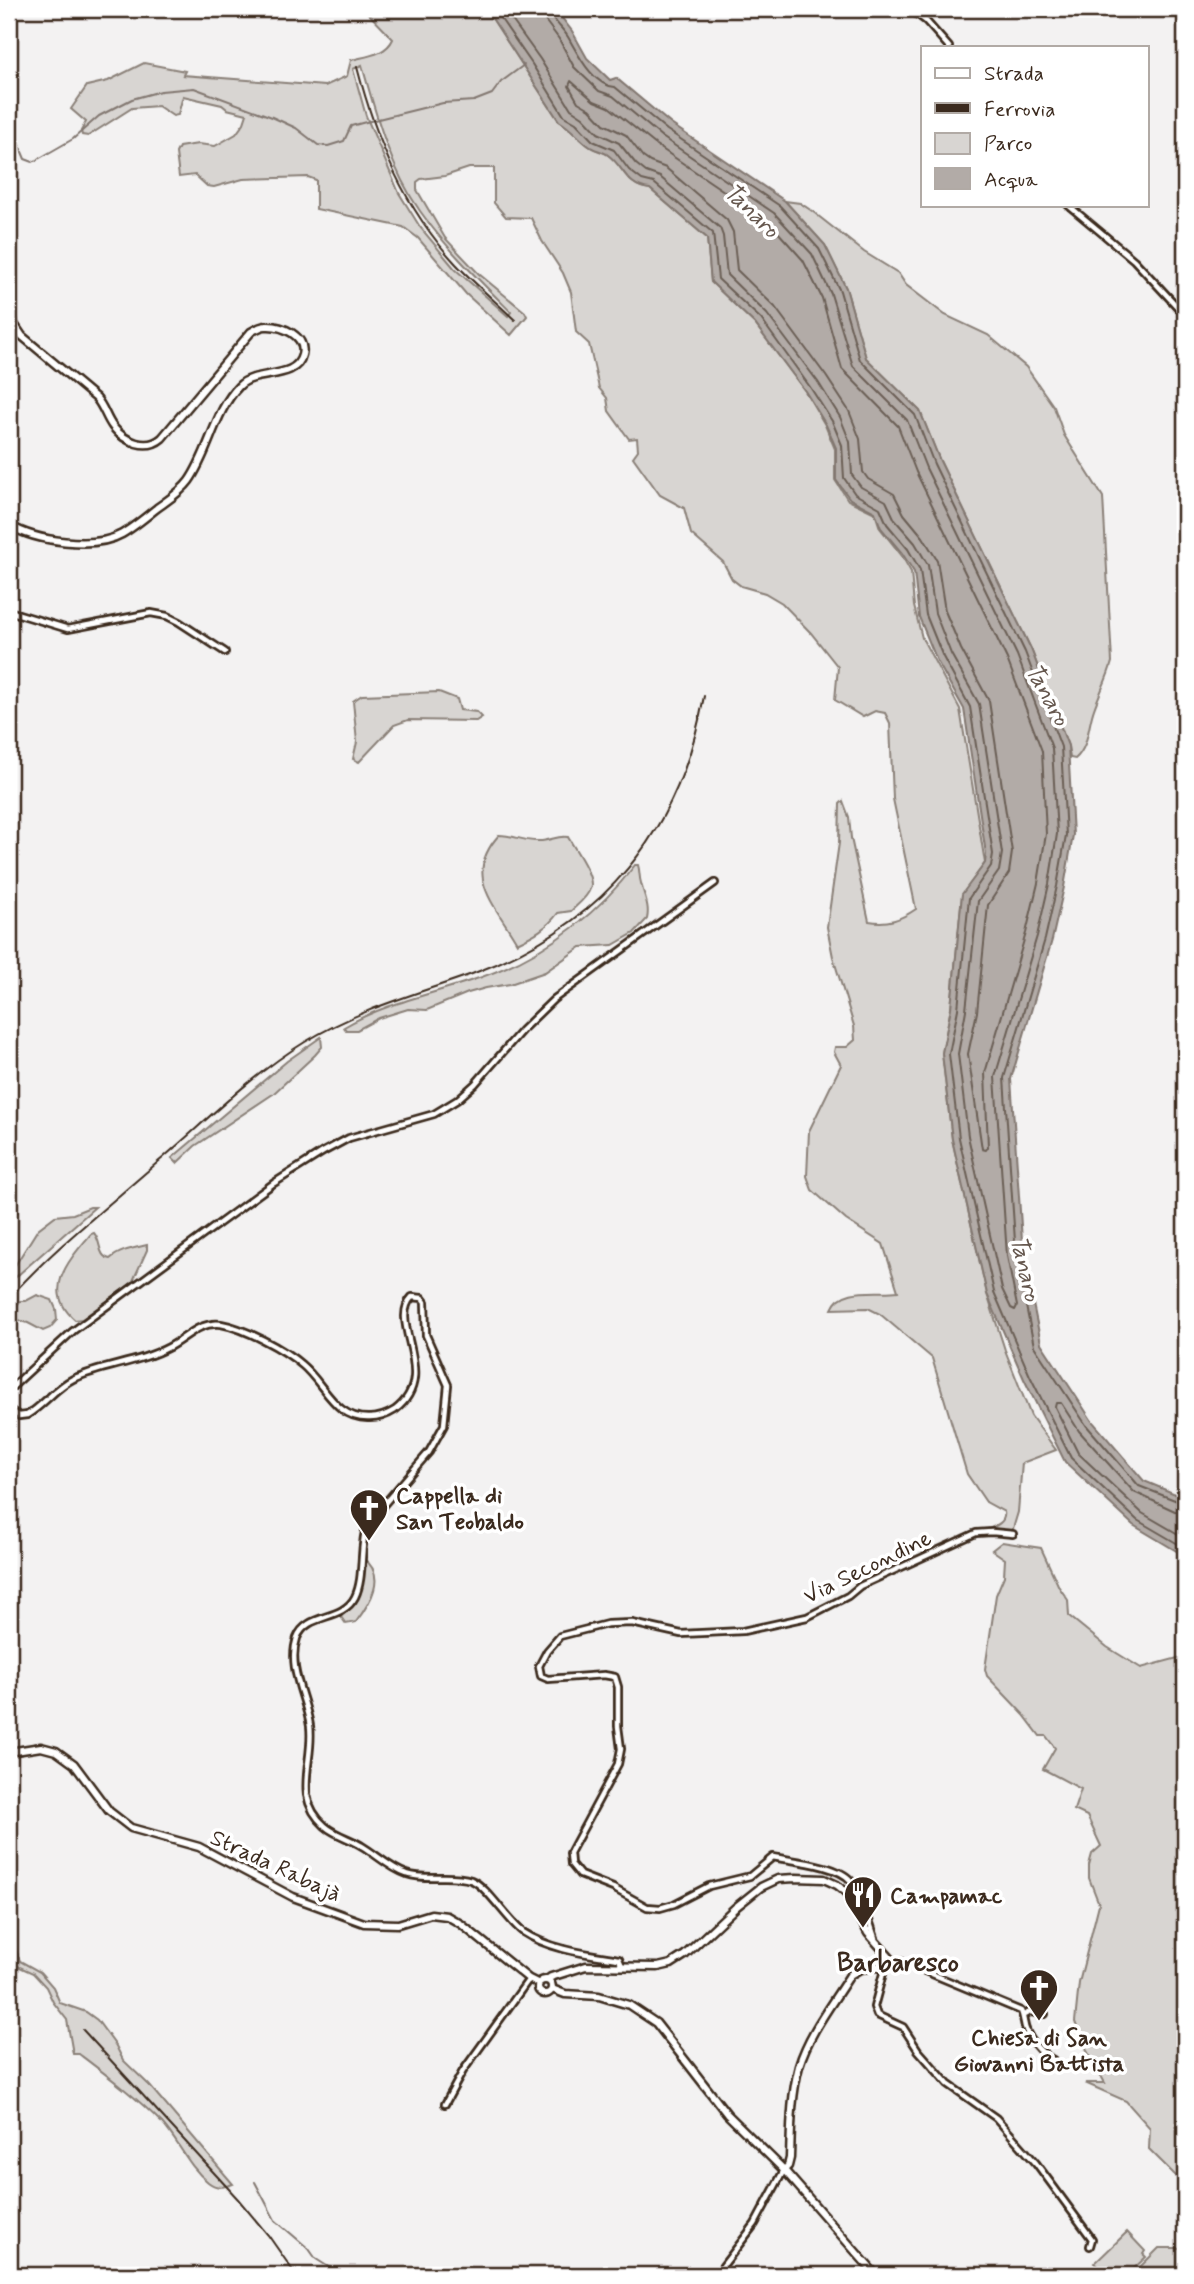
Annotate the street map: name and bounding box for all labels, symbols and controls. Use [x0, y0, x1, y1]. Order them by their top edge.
legend [921, 46, 1148, 206]
text: Strada [984, 60, 1044, 88]
text: Ferrovia [984, 96, 1055, 124]
text: Parco [984, 130, 1032, 158]
text: Acqua [984, 166, 1038, 194]
water label: Tanaro [716, 177, 786, 246]
water label: Tanaro [1017, 658, 1077, 732]
water label: Tanaro [1002, 1232, 1047, 1305]
place label: Cappella di San Teobaldo [396, 1482, 524, 1538]
church icon: Cappella di San Teobaldo [348, 1487, 390, 1542]
street label: Via Secondine [799, 1524, 937, 1612]
street label: Strada Rabajà [205, 1823, 345, 1910]
restaurant icon: Campamac [842, 1874, 884, 1929]
place label: Campamac [890, 1882, 1003, 1912]
district label: Barbaresco [837, 1947, 959, 1981]
church icon: Chiesa di San Giovanni Battista [1018, 1967, 1060, 2022]
place label: Chiesa di San Giovanni Battista [954, 2024, 1124, 2080]

